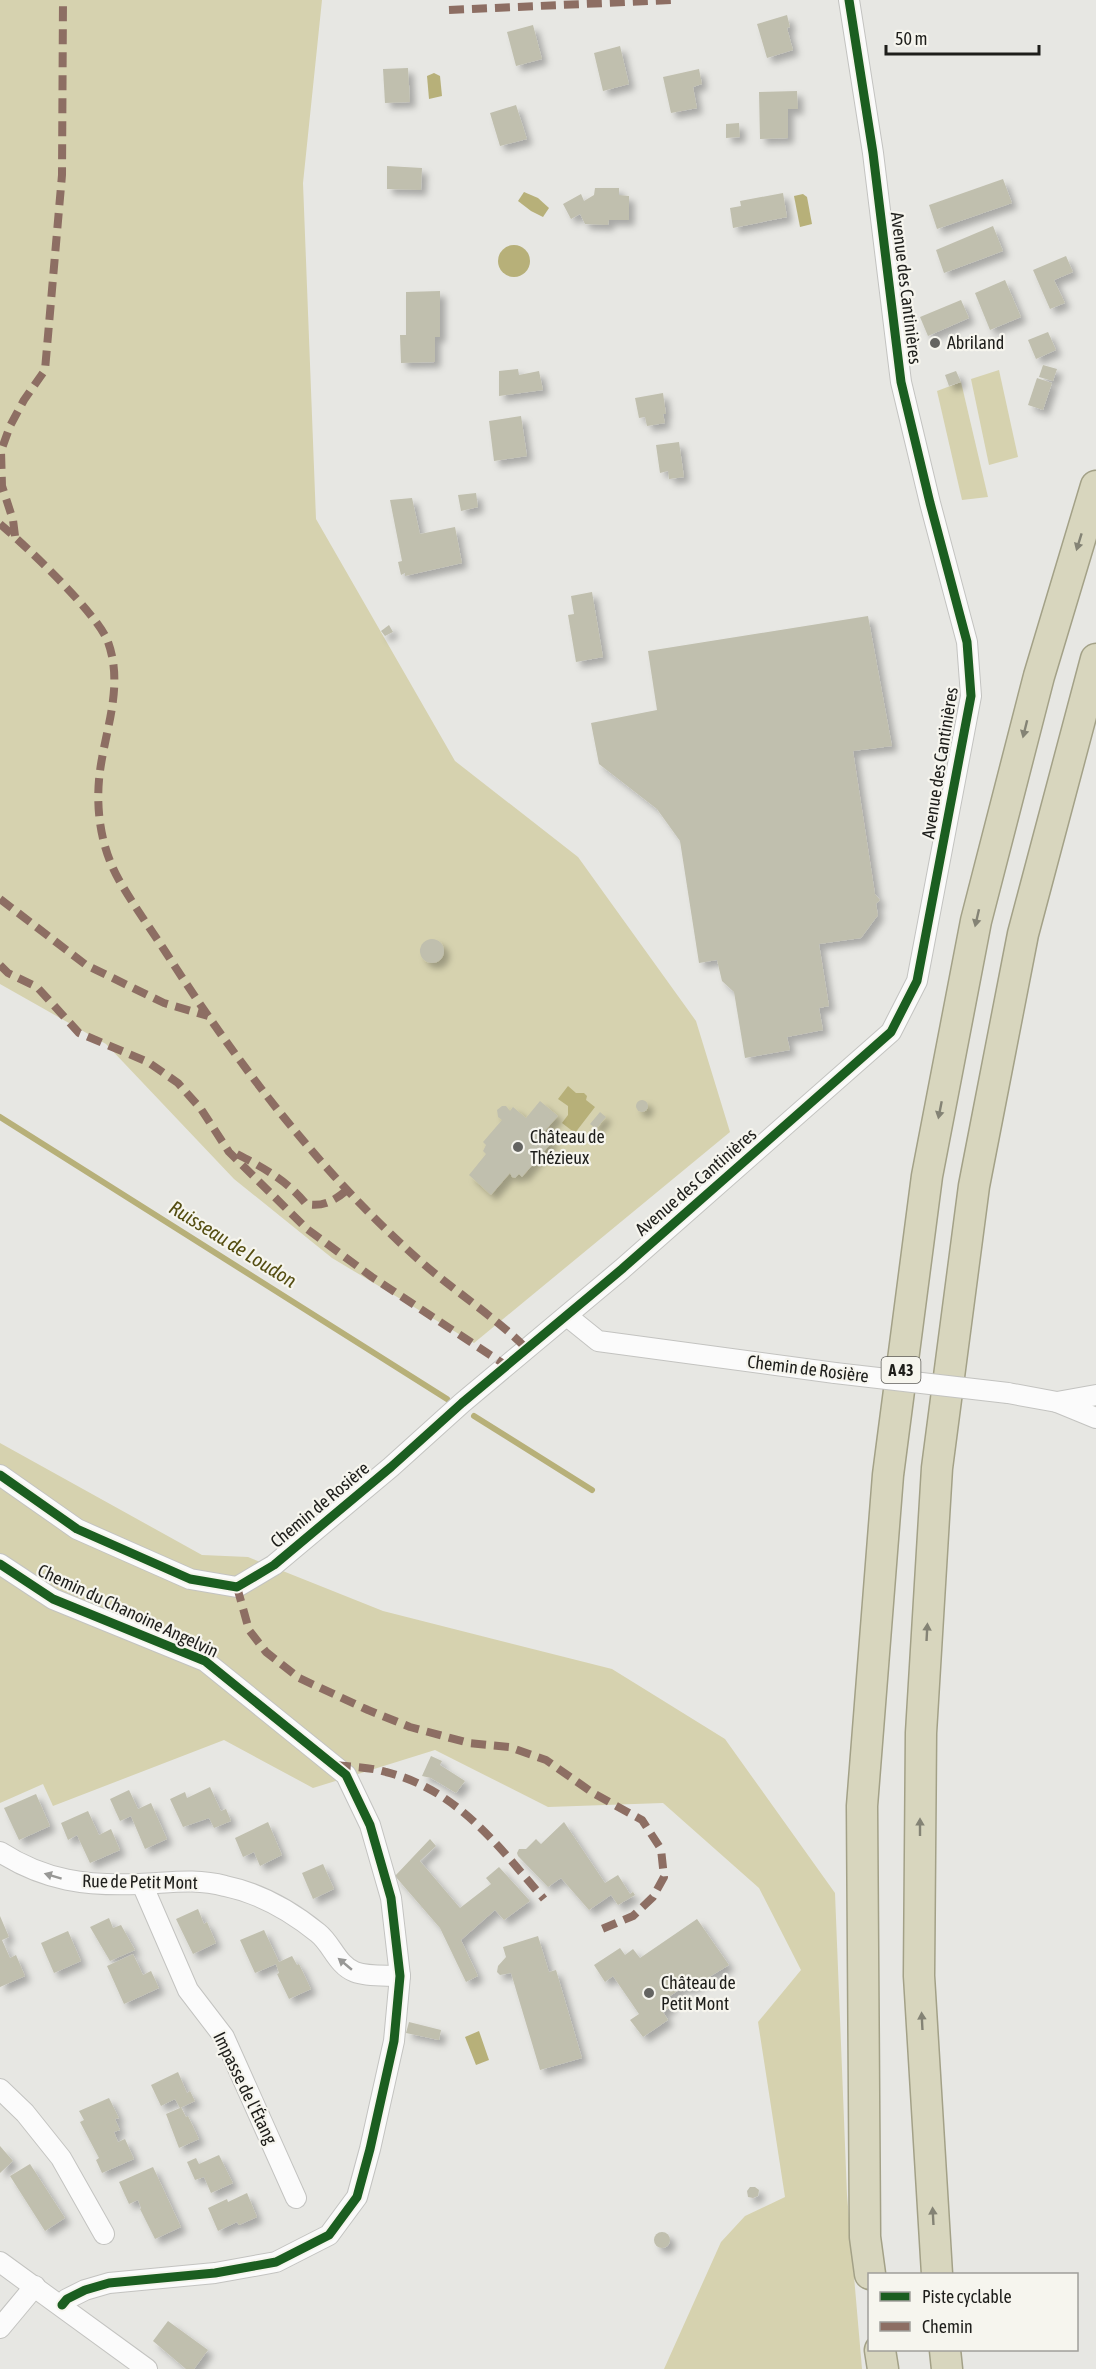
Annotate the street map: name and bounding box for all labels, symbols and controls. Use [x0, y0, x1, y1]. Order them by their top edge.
scale bar [886, 18, 1039, 56]
text: 50 m [895, 28, 927, 49]
street label: Avenue des Cantinières [887, 211, 926, 365]
place label: Abriland [947, 332, 1004, 353]
marker: Abriland [928, 336, 942, 350]
one-way arrow [1074, 533, 1083, 551]
street label: Avenue des Cantinières [917, 686, 962, 840]
one-way arrow [1020, 720, 1029, 738]
one-way arrow [972, 909, 982, 927]
one-way arrow [935, 1100, 944, 1119]
street label: Avenue des Cantinières [631, 1123, 760, 1240]
place label: Château de Thézieux [530, 1126, 605, 1168]
marker: Château de Thézieux [511, 1140, 525, 1154]
water label: Ruisseau de Loudon [165, 1195, 301, 1292]
street label: Chemin de Rosière [746, 1351, 870, 1386]
road number: A 43 [882, 1357, 920, 1383]
street label: Chemin de Rosière [266, 1457, 373, 1552]
street label: Chemin du Chanoine Angelvin [35, 1559, 222, 1662]
one-way arrow [922, 1622, 931, 1641]
one-way arrow [915, 1817, 925, 1836]
street label: Rue de Petit Mont [82, 1870, 198, 1893]
one-way arrow [44, 1871, 62, 1880]
one-way arrow [338, 1958, 353, 1971]
place label: Château de Petit Mont [661, 1972, 736, 2014]
marker: Château de Petit Mont [642, 1986, 656, 2000]
one-way arrow [917, 2012, 926, 2031]
street label: Impasse de l'Étang [209, 2028, 282, 2148]
one-way arrow [928, 2207, 938, 2226]
legend [868, 2273, 1078, 2351]
text: Piste cyclable [922, 2286, 1012, 2307]
text: Chemin [922, 2316, 973, 2337]

